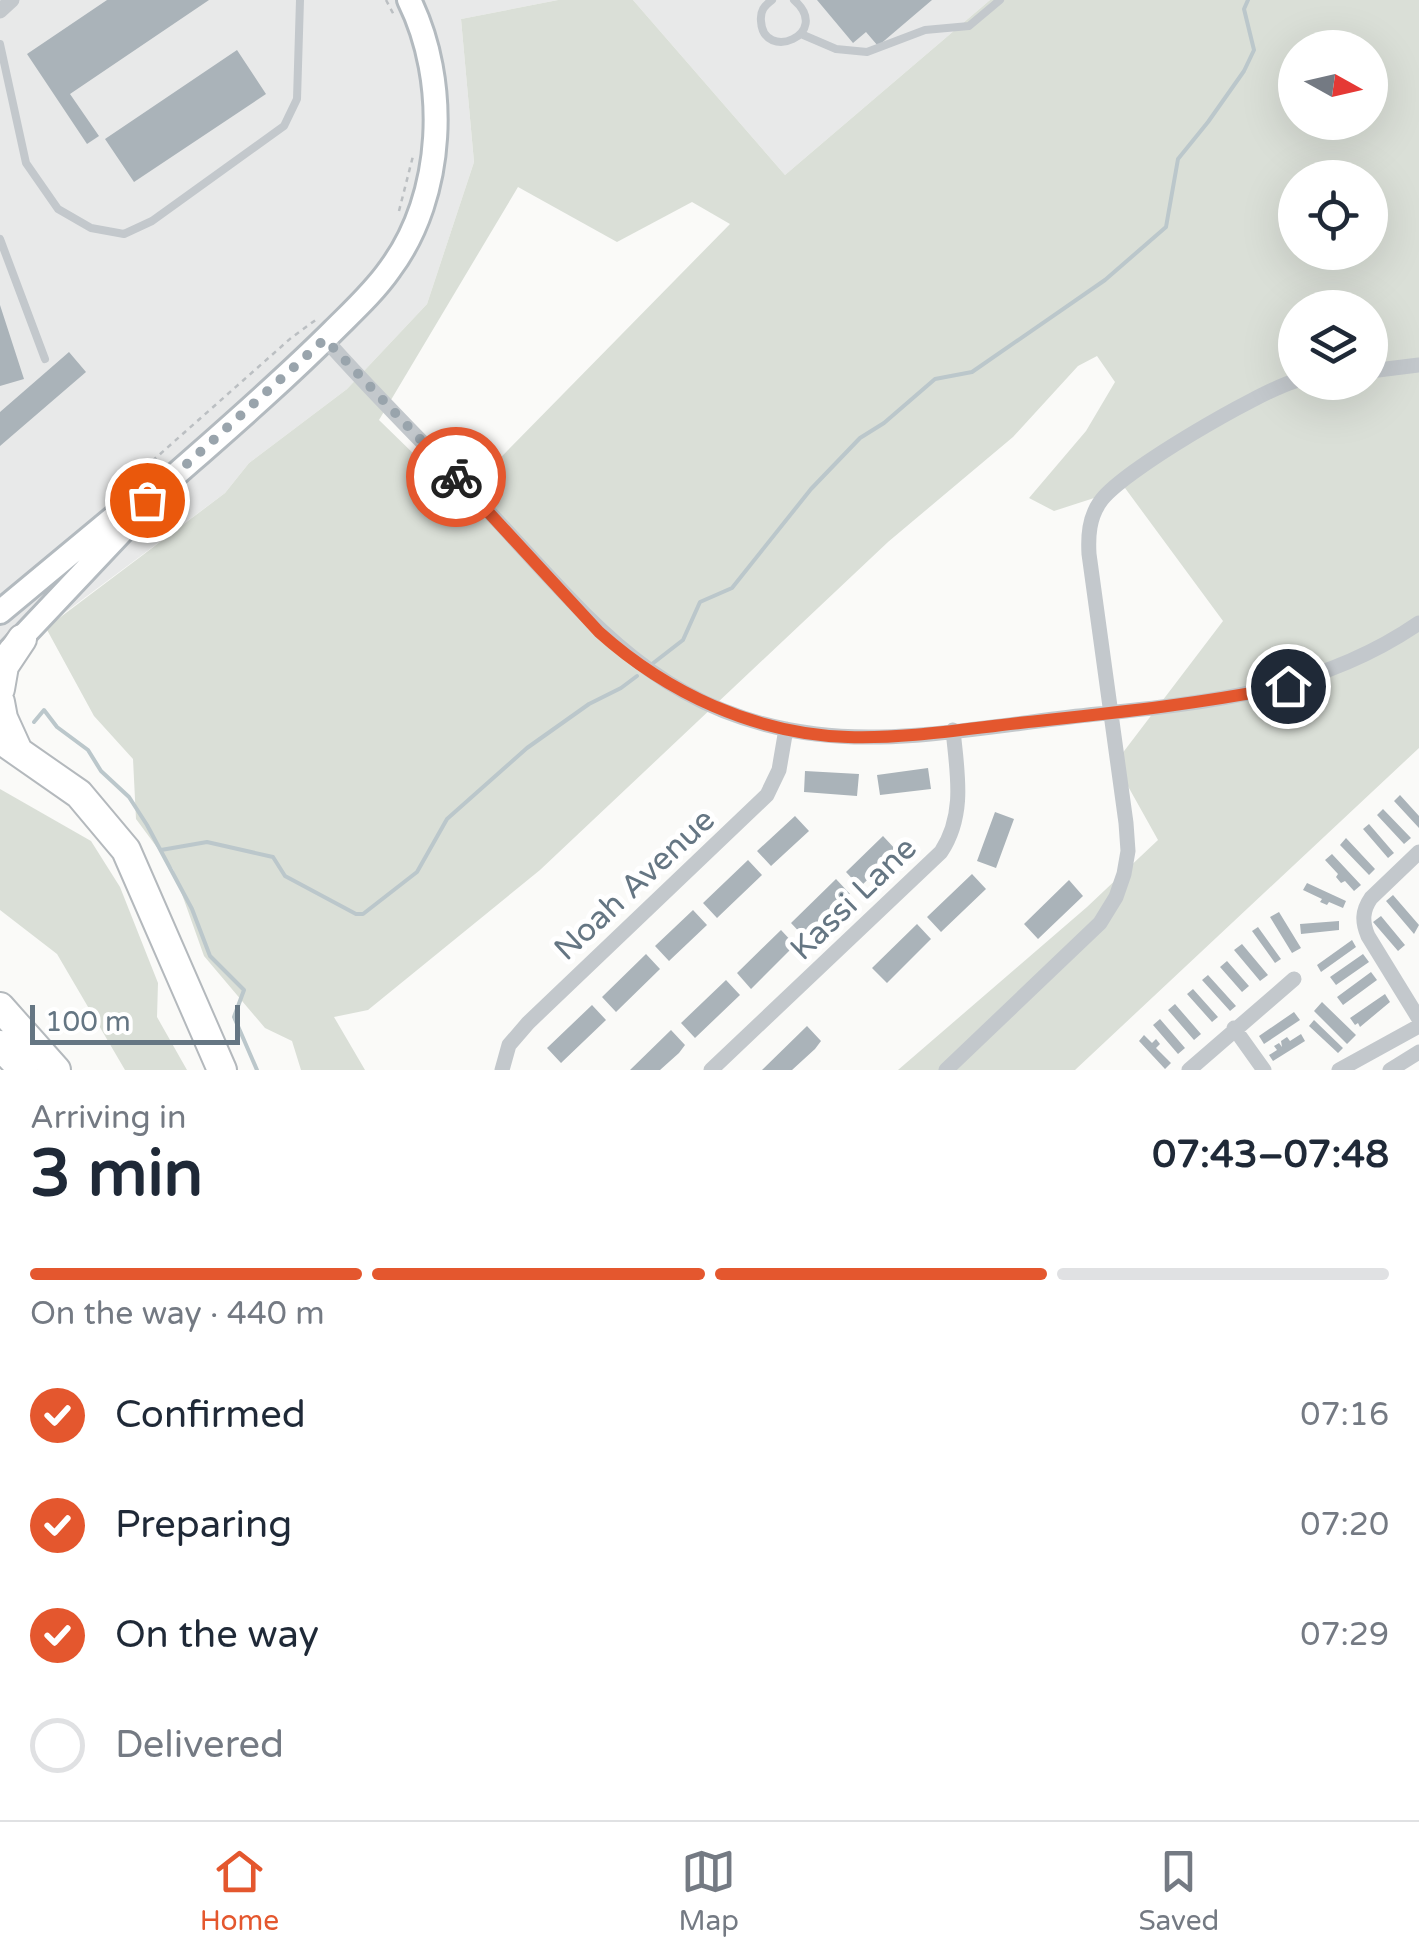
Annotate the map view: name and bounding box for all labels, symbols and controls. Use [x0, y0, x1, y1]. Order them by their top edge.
north arrow [1278, 30, 1388, 140]
map controls [1278, 30, 1388, 400]
button: locate [1278, 160, 1388, 270]
button: layers [1278, 290, 1388, 400]
courier [406, 427, 506, 527]
icon: bike [429, 450, 484, 505]
pin [105, 458, 190, 543]
icon: bag [120, 473, 175, 528]
pin [1246, 644, 1331, 729]
icon: home [1261, 659, 1316, 714]
street label: Noah Avenue [547, 801, 723, 969]
street label: Kassi Lane [783, 829, 925, 968]
scale bar [30, 1000, 240, 1044]
text: 100 m [45, 1005, 131, 1039]
text: Arriving in [30, 1099, 187, 1137]
text: 07:43–07:48 [1152, 1132, 1389, 1178]
text: 3 min [30, 1135, 203, 1214]
text: On the way · 440 m [30, 1295, 325, 1333]
icon: check [30, 1388, 85, 1443]
text: Confirmed [115, 1392, 306, 1438]
text: 07:16 [1300, 1396, 1389, 1434]
icon: check [30, 1498, 85, 1553]
text: Preparing [115, 1502, 292, 1548]
text: 07:20 [1300, 1506, 1389, 1544]
icon: check [30, 1608, 85, 1663]
text: On the way [115, 1612, 319, 1658]
text: 07:29 [1300, 1616, 1389, 1654]
text: Delivered [115, 1722, 284, 1768]
tab: Home [200, 1844, 279, 1938]
tab: Map [678, 1844, 739, 1938]
tab: Saved [1138, 1844, 1219, 1938]

